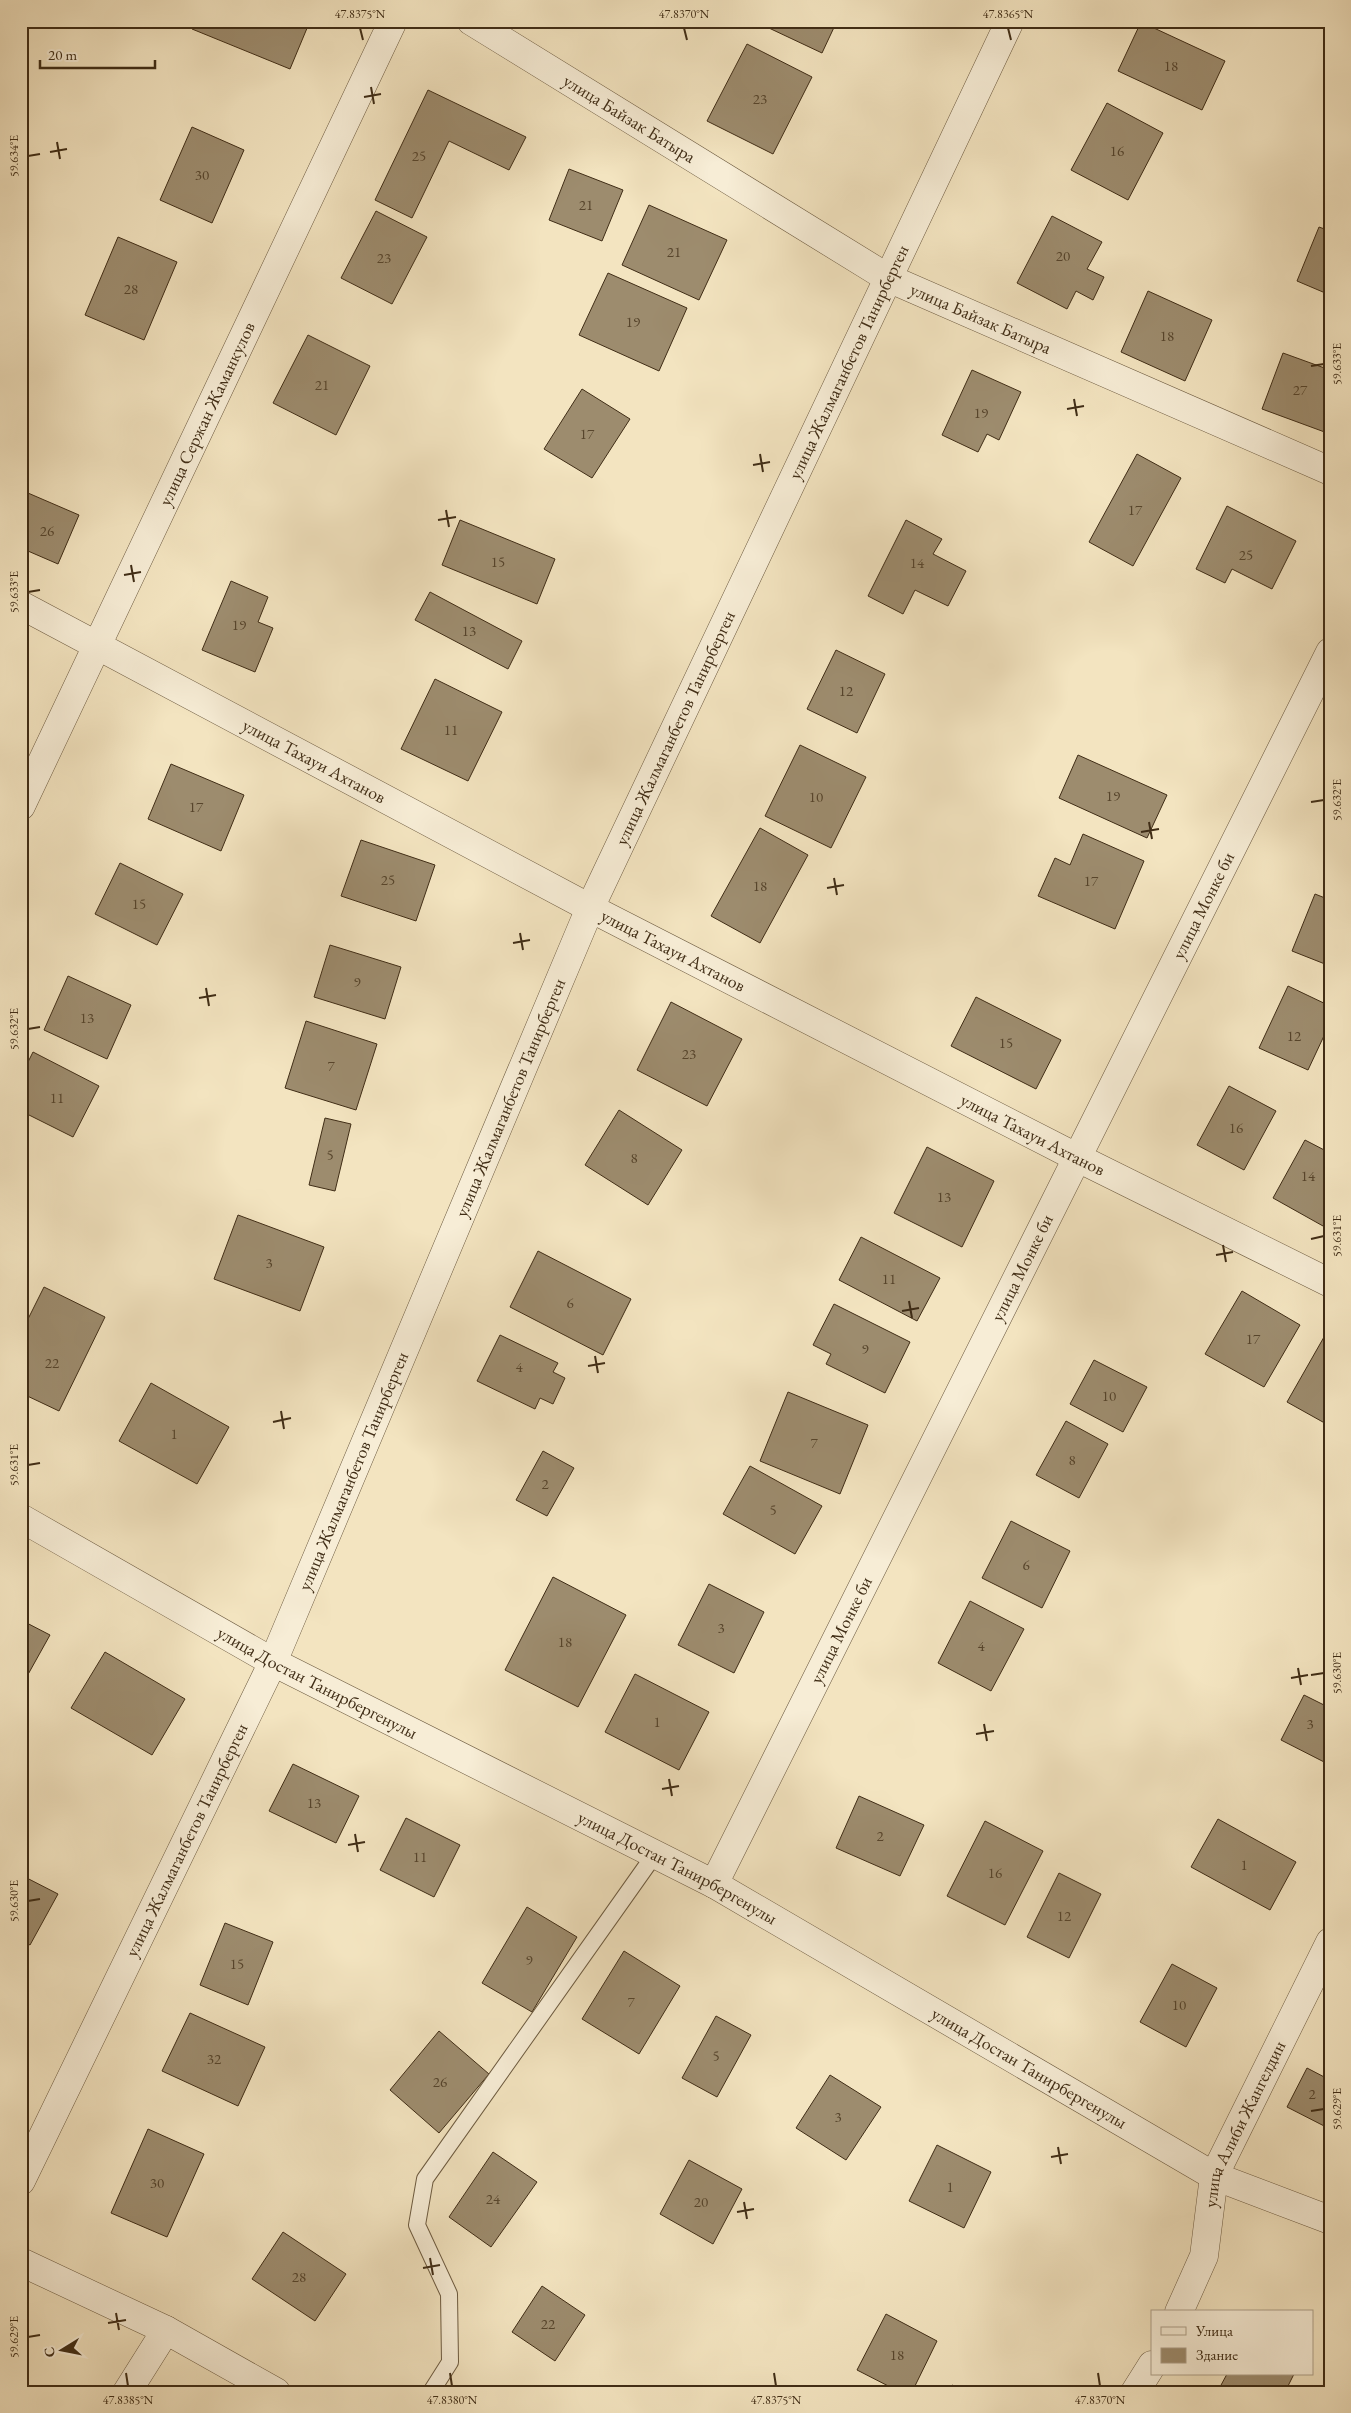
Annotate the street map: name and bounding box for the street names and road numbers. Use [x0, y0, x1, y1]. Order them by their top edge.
street label: улица Байзак Батыра [559, 69, 701, 168]
street label: улица Жалмаганбетов Танирберген [783, 241, 913, 483]
street label: улица Байзак Батыра [907, 277, 1056, 359]
street label: улица Сержан Жаманкулов [153, 318, 260, 509]
street label: улица Жалмаганбетов Танирберген [609, 607, 740, 849]
street label: улица Тахауи Ахтанов [239, 713, 390, 808]
street label: улица Монке би [1166, 847, 1239, 963]
street label: улица Тахауи Ахтанов [597, 904, 750, 997]
street label: улица Жалмаганбетов Танирберген [449, 975, 570, 1221]
street label: улица Тахауи Ахтанов [957, 1088, 1109, 1181]
street label: улица Монке би [985, 1210, 1058, 1325]
street label: улица Жалмаганбетов Танирберген [292, 1348, 413, 1594]
street label: улица Монке би [804, 1572, 877, 1687]
street label: улица Достан Танирбергенулы [213, 1621, 421, 1744]
street label: улица Жалмаганбетов Танирберген [120, 1719, 253, 1960]
street label: улица Достан Танирбергенулы [574, 1805, 782, 1929]
street label: улица Достан Танирбергенулы [928, 2002, 1131, 2134]
street label: улица Алиби Жангелдин [1198, 2036, 1290, 2209]

